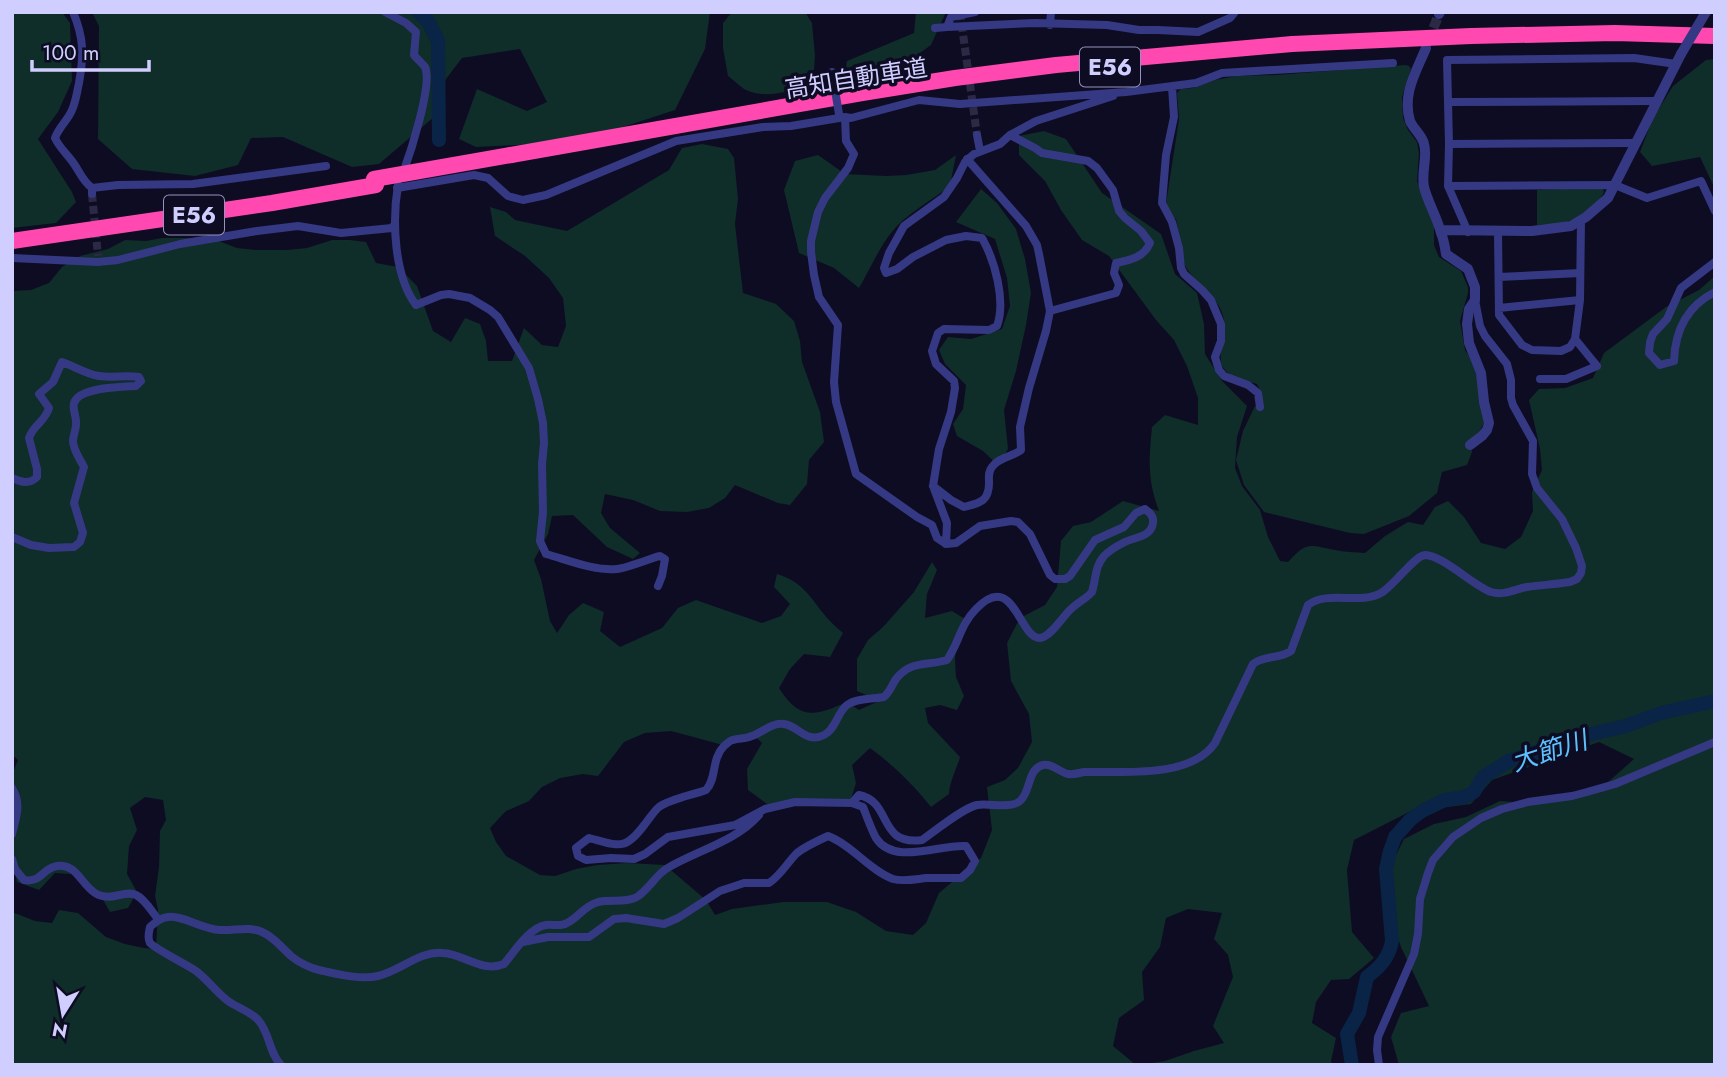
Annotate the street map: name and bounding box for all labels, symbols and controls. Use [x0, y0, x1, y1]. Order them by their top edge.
scale bar [32, 28, 149, 72]
text: 100 m [42, 38, 99, 68]
road number: E56 [1080, 48, 1140, 86]
street label: 高知自動車道 [782, 49, 930, 107]
road number: E56 [164, 196, 224, 234]
water label: 大節川 [1506, 720, 1595, 781]
north arrow [28, 979, 98, 1049]
text: N [50, 1016, 70, 1045]

